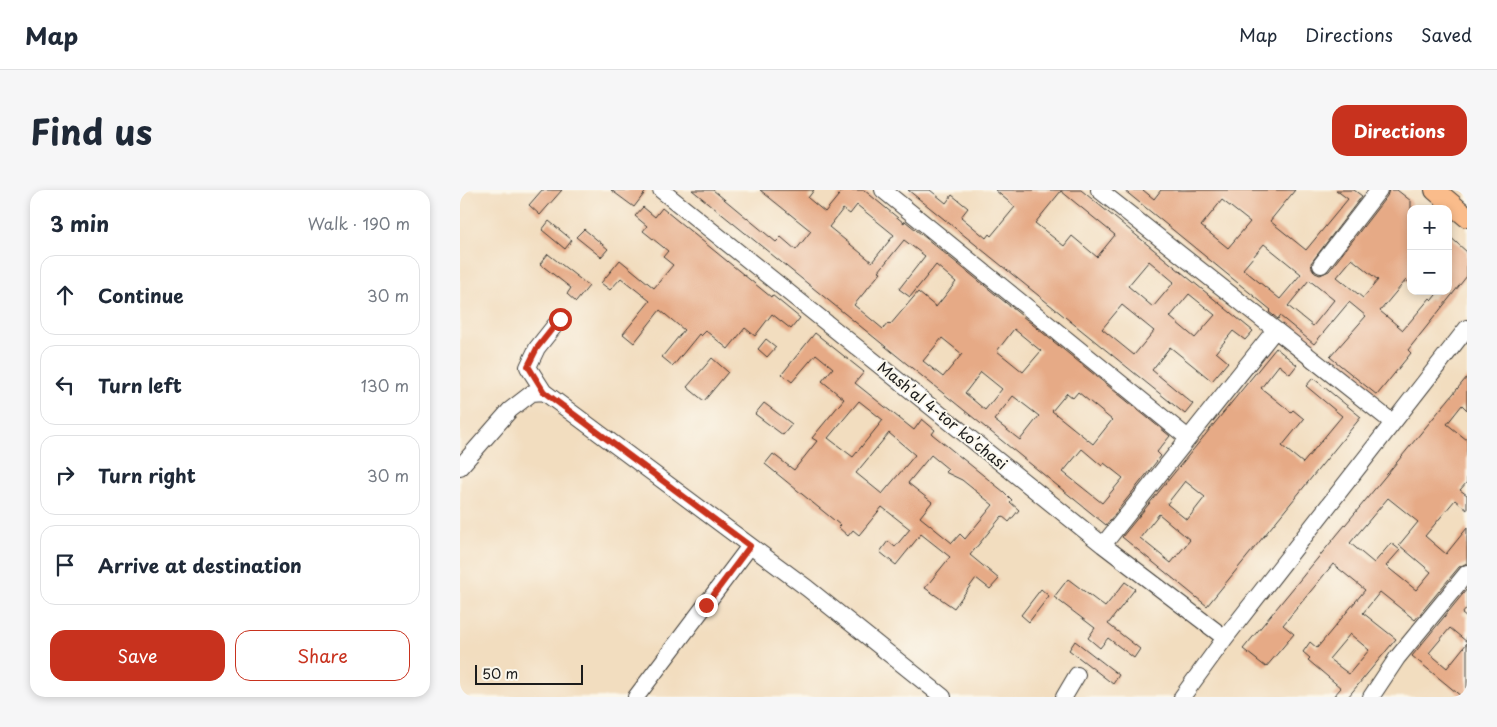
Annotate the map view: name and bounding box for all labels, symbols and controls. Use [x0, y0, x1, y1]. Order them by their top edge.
text: Map [25, 17, 78, 53]
text: Map [1239, 21, 1277, 48]
text: Directions [1305, 21, 1393, 48]
text: Saved [1421, 21, 1472, 48]
text: Find us [30, 104, 152, 157]
button: Directions [1332, 105, 1467, 156]
map controls [1407, 205, 1452, 295]
button: + [1407, 205, 1452, 250]
text: 3 min [50, 207, 109, 239]
text: Walk · 190 m [308, 211, 410, 235]
button: − [1407, 250, 1452, 295]
icon: ahead [51, 281, 79, 309]
text: Continue [98, 281, 184, 309]
text: 30 m [367, 283, 409, 307]
route start [549, 308, 572, 331]
street label: Mashʼal 4-tor koʼchasi [873, 355, 1013, 475]
icon: left [51, 371, 79, 399]
text: Turn left [98, 371, 182, 399]
text: 130 m [361, 373, 409, 397]
icon: right [51, 461, 79, 489]
text: Turn right [98, 461, 196, 489]
text: 30 m [367, 463, 409, 487]
icon: arrive [51, 551, 79, 579]
text: Arrive at destination [98, 551, 302, 579]
route end [695, 594, 718, 617]
button: Save [50, 630, 225, 681]
button: Share [235, 630, 410, 681]
scale bar [475, 662, 582, 685]
text: 50 m [482, 663, 518, 684]

